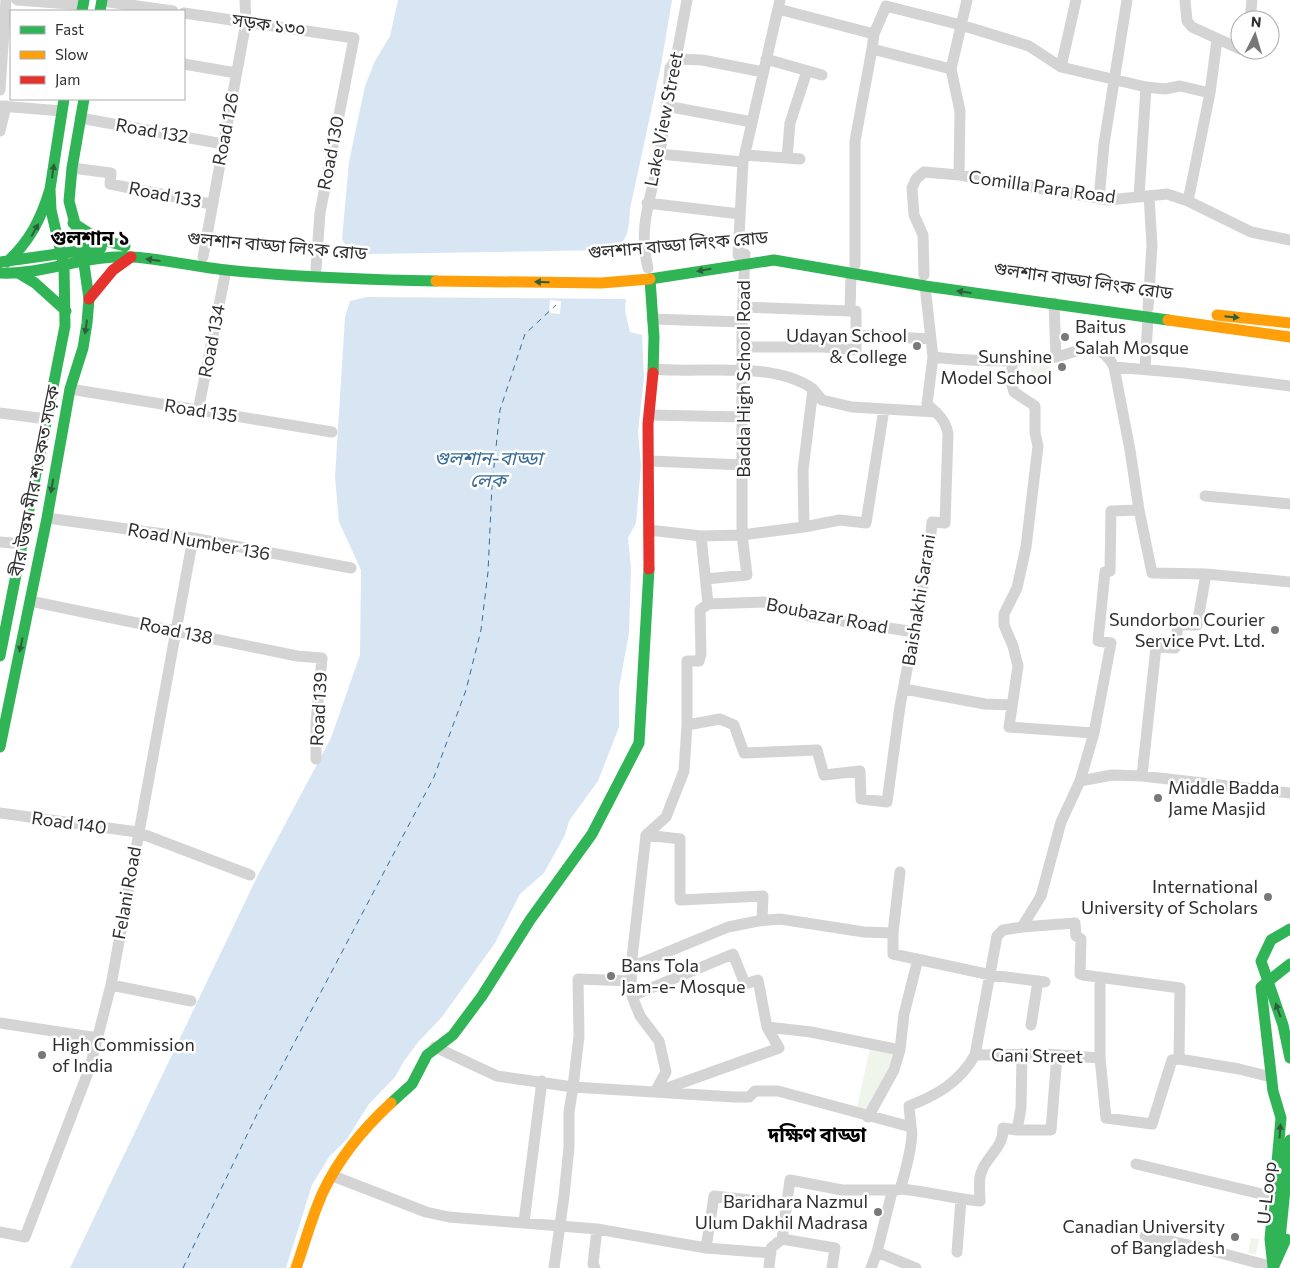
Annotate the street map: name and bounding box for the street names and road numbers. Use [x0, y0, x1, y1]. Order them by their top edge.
street label: সড়ক ১৩০ [230, 8, 307, 40]
street label: Lake View Street [639, 49, 687, 188]
street label: Road 126 [207, 90, 243, 167]
street label: Road 132 [114, 113, 190, 147]
street label: Road 130 [312, 114, 348, 192]
street label: Comilla Para Road [967, 165, 1117, 207]
street label: Road 133 [127, 176, 203, 212]
street label: গুলশান বাড্ডা লিংক রোড [587, 225, 769, 263]
street label: গুলশান বাড্ডা লিংক রোড [186, 226, 368, 264]
street label: গুলশান বাড্ডা লিংক রোড [992, 257, 1174, 304]
street label: Badda High School Road [732, 280, 754, 478]
street label: Road 134 [193, 302, 229, 379]
street label: বীর উত্তম মীর শওকত সড়ক [4, 383, 63, 579]
street label: Road 135 [163, 393, 239, 427]
street label: Road Number 136 [126, 518, 272, 564]
street label: Baishakhi Sarani [897, 532, 939, 667]
street label: Boubazar Road [764, 592, 890, 638]
street label: Road 138 [138, 612, 215, 649]
street label: Road 139 [305, 671, 331, 747]
street label: Road 140 [30, 806, 108, 838]
street label: Felani Road [107, 845, 145, 941]
street label: Gani Street [991, 1043, 1083, 1067]
street label: U-Loop [1252, 1160, 1280, 1225]

